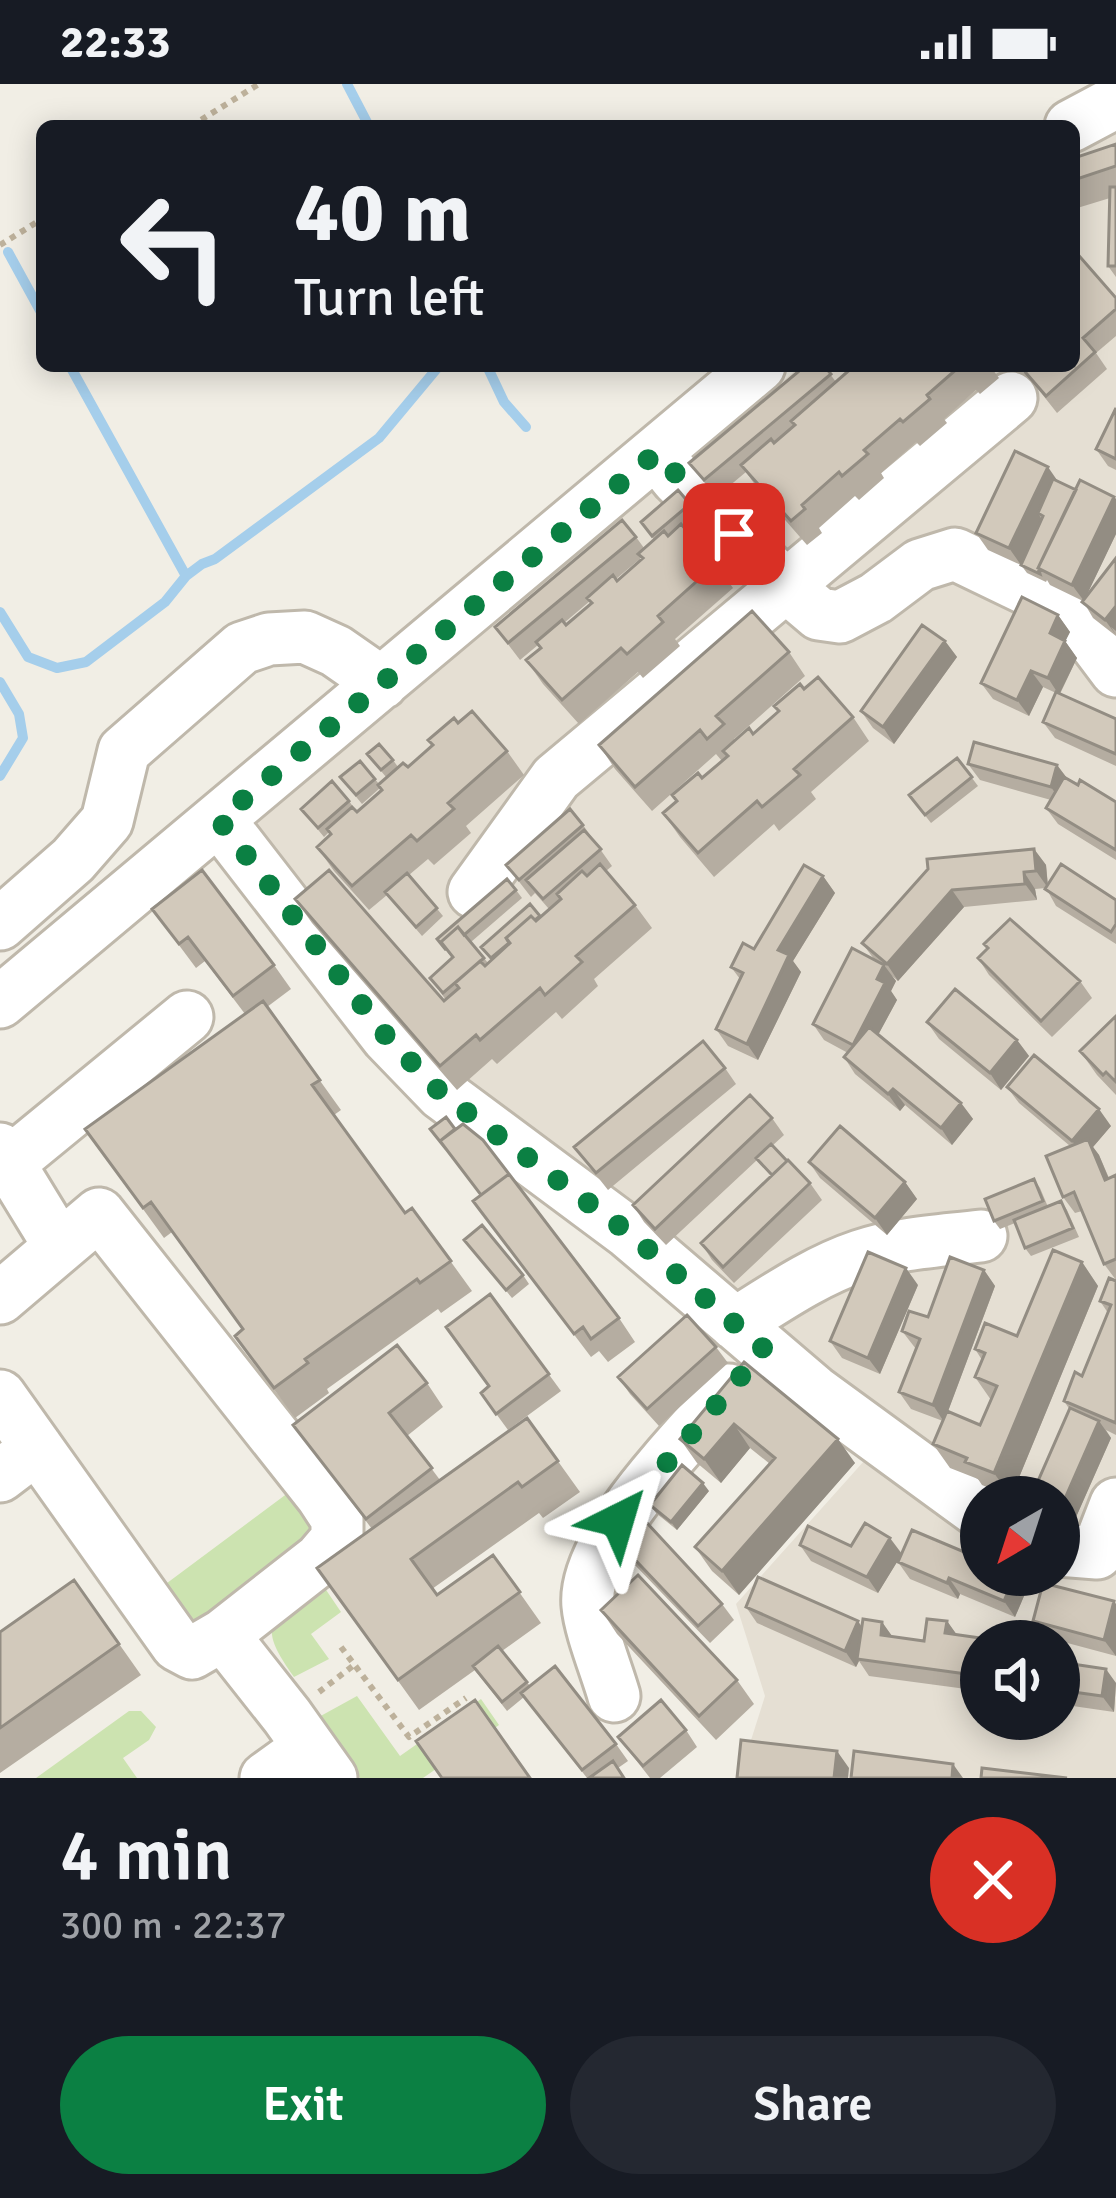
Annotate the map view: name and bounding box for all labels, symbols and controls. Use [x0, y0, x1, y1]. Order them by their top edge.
text: 22:33 [60, 15, 170, 70]
text: 40 m [294, 161, 471, 265]
icon: left [96, 168, 252, 324]
text: Turn left [294, 264, 484, 331]
pin [683, 483, 785, 585]
icon: arrive [701, 501, 767, 567]
position arrow [555, 1457, 681, 1583]
north arrow [960, 1476, 1080, 1596]
map controls [960, 1476, 1080, 1740]
button: sound [960, 1620, 1080, 1740]
text: 4 min [60, 1811, 232, 1900]
button: close [930, 1817, 1056, 1943]
text: 300 m · 22:37 [60, 1901, 287, 1949]
button: Exit [60, 2036, 546, 2174]
button: Share [570, 2036, 1056, 2174]

